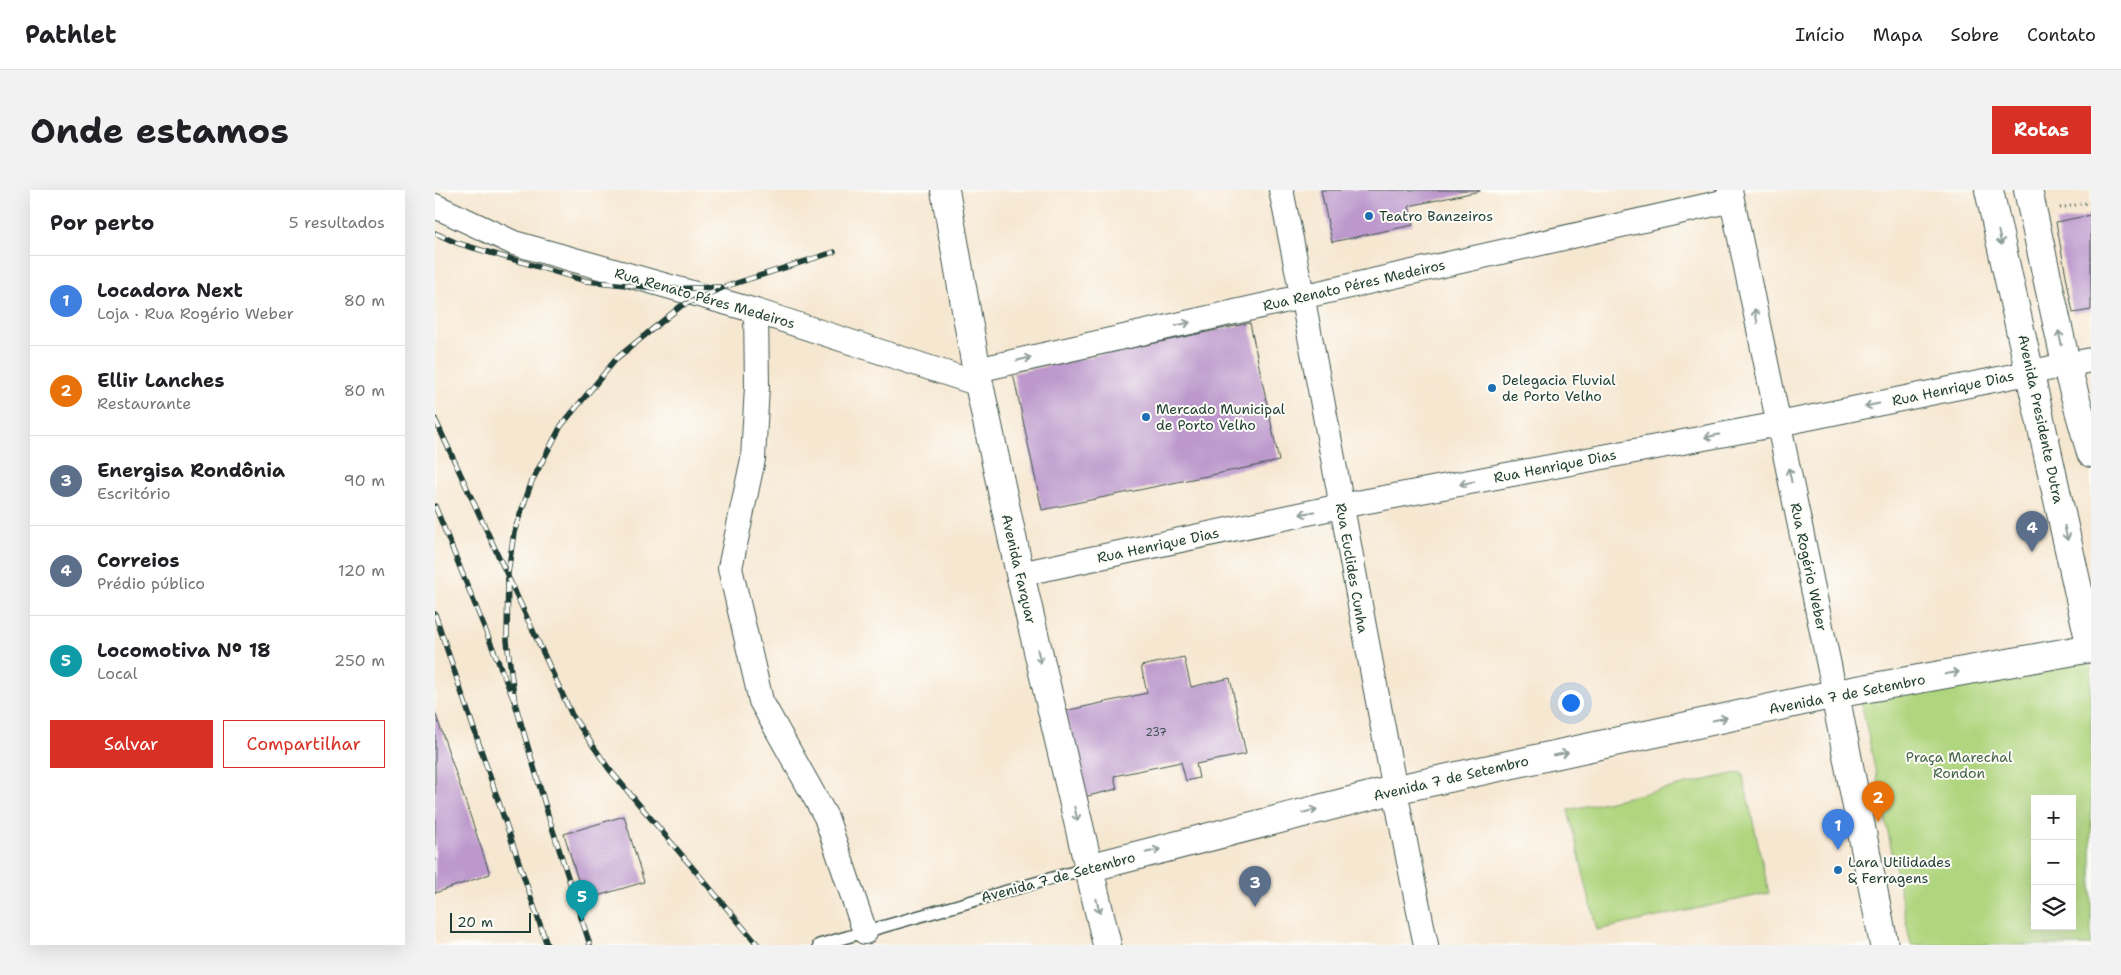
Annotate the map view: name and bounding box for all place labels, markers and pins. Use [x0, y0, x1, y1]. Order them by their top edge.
place label: Teatro Banzeiros [1379, 207, 1493, 225]
marker: Teatro Banzeiros [1363, 210, 1375, 222]
place label: Delegacia Fluvial de Porto Velho [1502, 371, 1616, 405]
marker: Delegacia Fluvial de Porto Velho [1486, 382, 1498, 394]
place label: Mercado Municipal de Porto Velho [1156, 400, 1286, 434]
marker: Mercado Municipal de Porto Velho [1140, 411, 1152, 423]
pin: 4 [2016, 511, 2048, 552]
pin: 2 [1862, 781, 1894, 822]
pin: 1 [1822, 809, 1854, 850]
place label: Lara Utilidades & Ferragens [1848, 853, 1951, 887]
marker: Lara Utilidades & Ferragens [1832, 864, 1844, 876]
pin: 3 [1239, 866, 1271, 907]
pin: 5 [566, 880, 598, 921]

